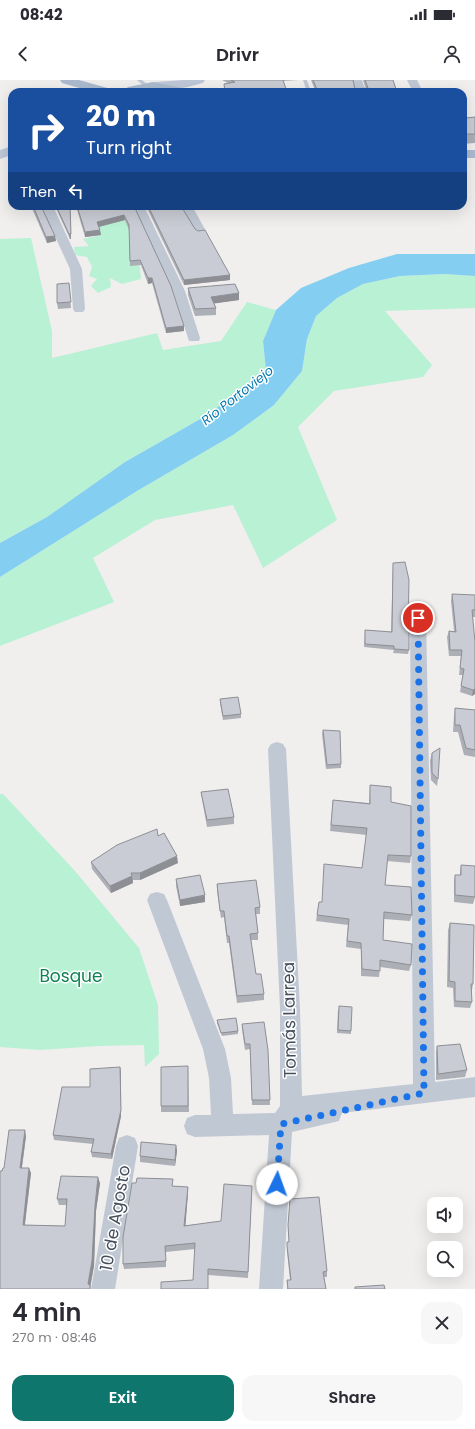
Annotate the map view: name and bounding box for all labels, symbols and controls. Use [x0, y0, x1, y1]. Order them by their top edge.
text: 08:42 [20, 4, 62, 25]
text: Drivr [216, 42, 259, 67]
icon: back [12, 43, 34, 65]
icon: person [441, 43, 463, 65]
text: 20 m [86, 97, 156, 136]
icon: right [20, 104, 72, 156]
text: Turn right [86, 135, 172, 160]
icon: left [65, 180, 87, 202]
text: Then [20, 181, 57, 202]
water label: Río Portoviejo [197, 361, 277, 430]
pin [401, 601, 435, 635]
icon: arrive [407, 607, 429, 629]
street label: Tomás Larrea [276, 962, 302, 1078]
park label: Bosque [39, 964, 103, 988]
street label: 10 de Agosto [94, 1163, 136, 1273]
position arrow [256, 1163, 298, 1205]
map controls [427, 1197, 463, 1277]
button: sound [427, 1197, 463, 1233]
button: search [427, 1241, 463, 1277]
text: 4 min [12, 1296, 81, 1329]
button: close [421, 1302, 463, 1344]
text: 270 m · 08:46 [12, 1328, 97, 1347]
button: Exit [12, 1375, 234, 1421]
button: Share [242, 1375, 463, 1421]

